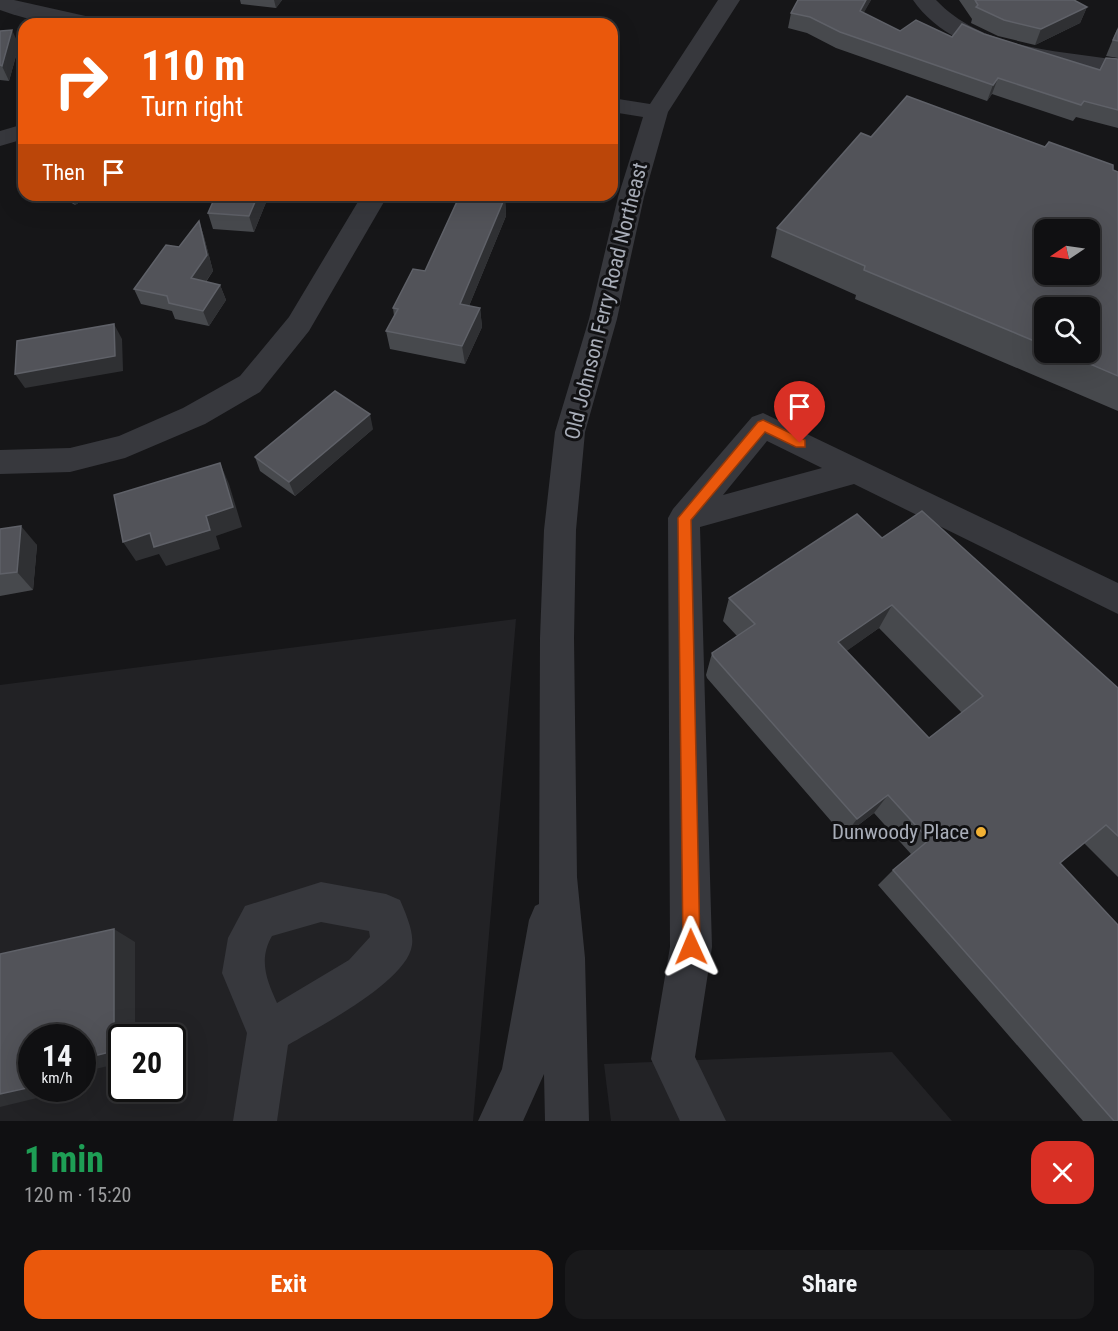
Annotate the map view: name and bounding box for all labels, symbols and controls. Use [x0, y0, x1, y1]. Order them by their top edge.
text: 110 m [141, 41, 246, 90]
icon: right [42, 42, 120, 120]
text: Turn right [141, 91, 243, 123]
icon: arrive [97, 156, 130, 189]
text: Then [42, 160, 85, 185]
street label: Old Johnson Ferry Road Northeast [560, 160, 652, 442]
north arrow [1034, 219, 1100, 285]
map controls [1034, 219, 1100, 363]
button: search [1034, 297, 1100, 363]
pin [774, 381, 825, 443]
icon: arrive [783, 390, 816, 423]
place label: Dunwoody Place [832, 820, 969, 844]
marker: Dunwoody Place [974, 825, 988, 839]
position arrow [659, 915, 723, 979]
speed limit sign: 20 [108, 1024, 186, 1102]
text: 14 [42, 1038, 72, 1073]
text: km/h [42, 1069, 72, 1087]
text: 1 min [24, 1139, 104, 1181]
button: close [1031, 1141, 1094, 1204]
text: 120 m · 15:20 [24, 1183, 131, 1207]
button: Exit [24, 1250, 553, 1319]
button: Share [565, 1250, 1094, 1319]

